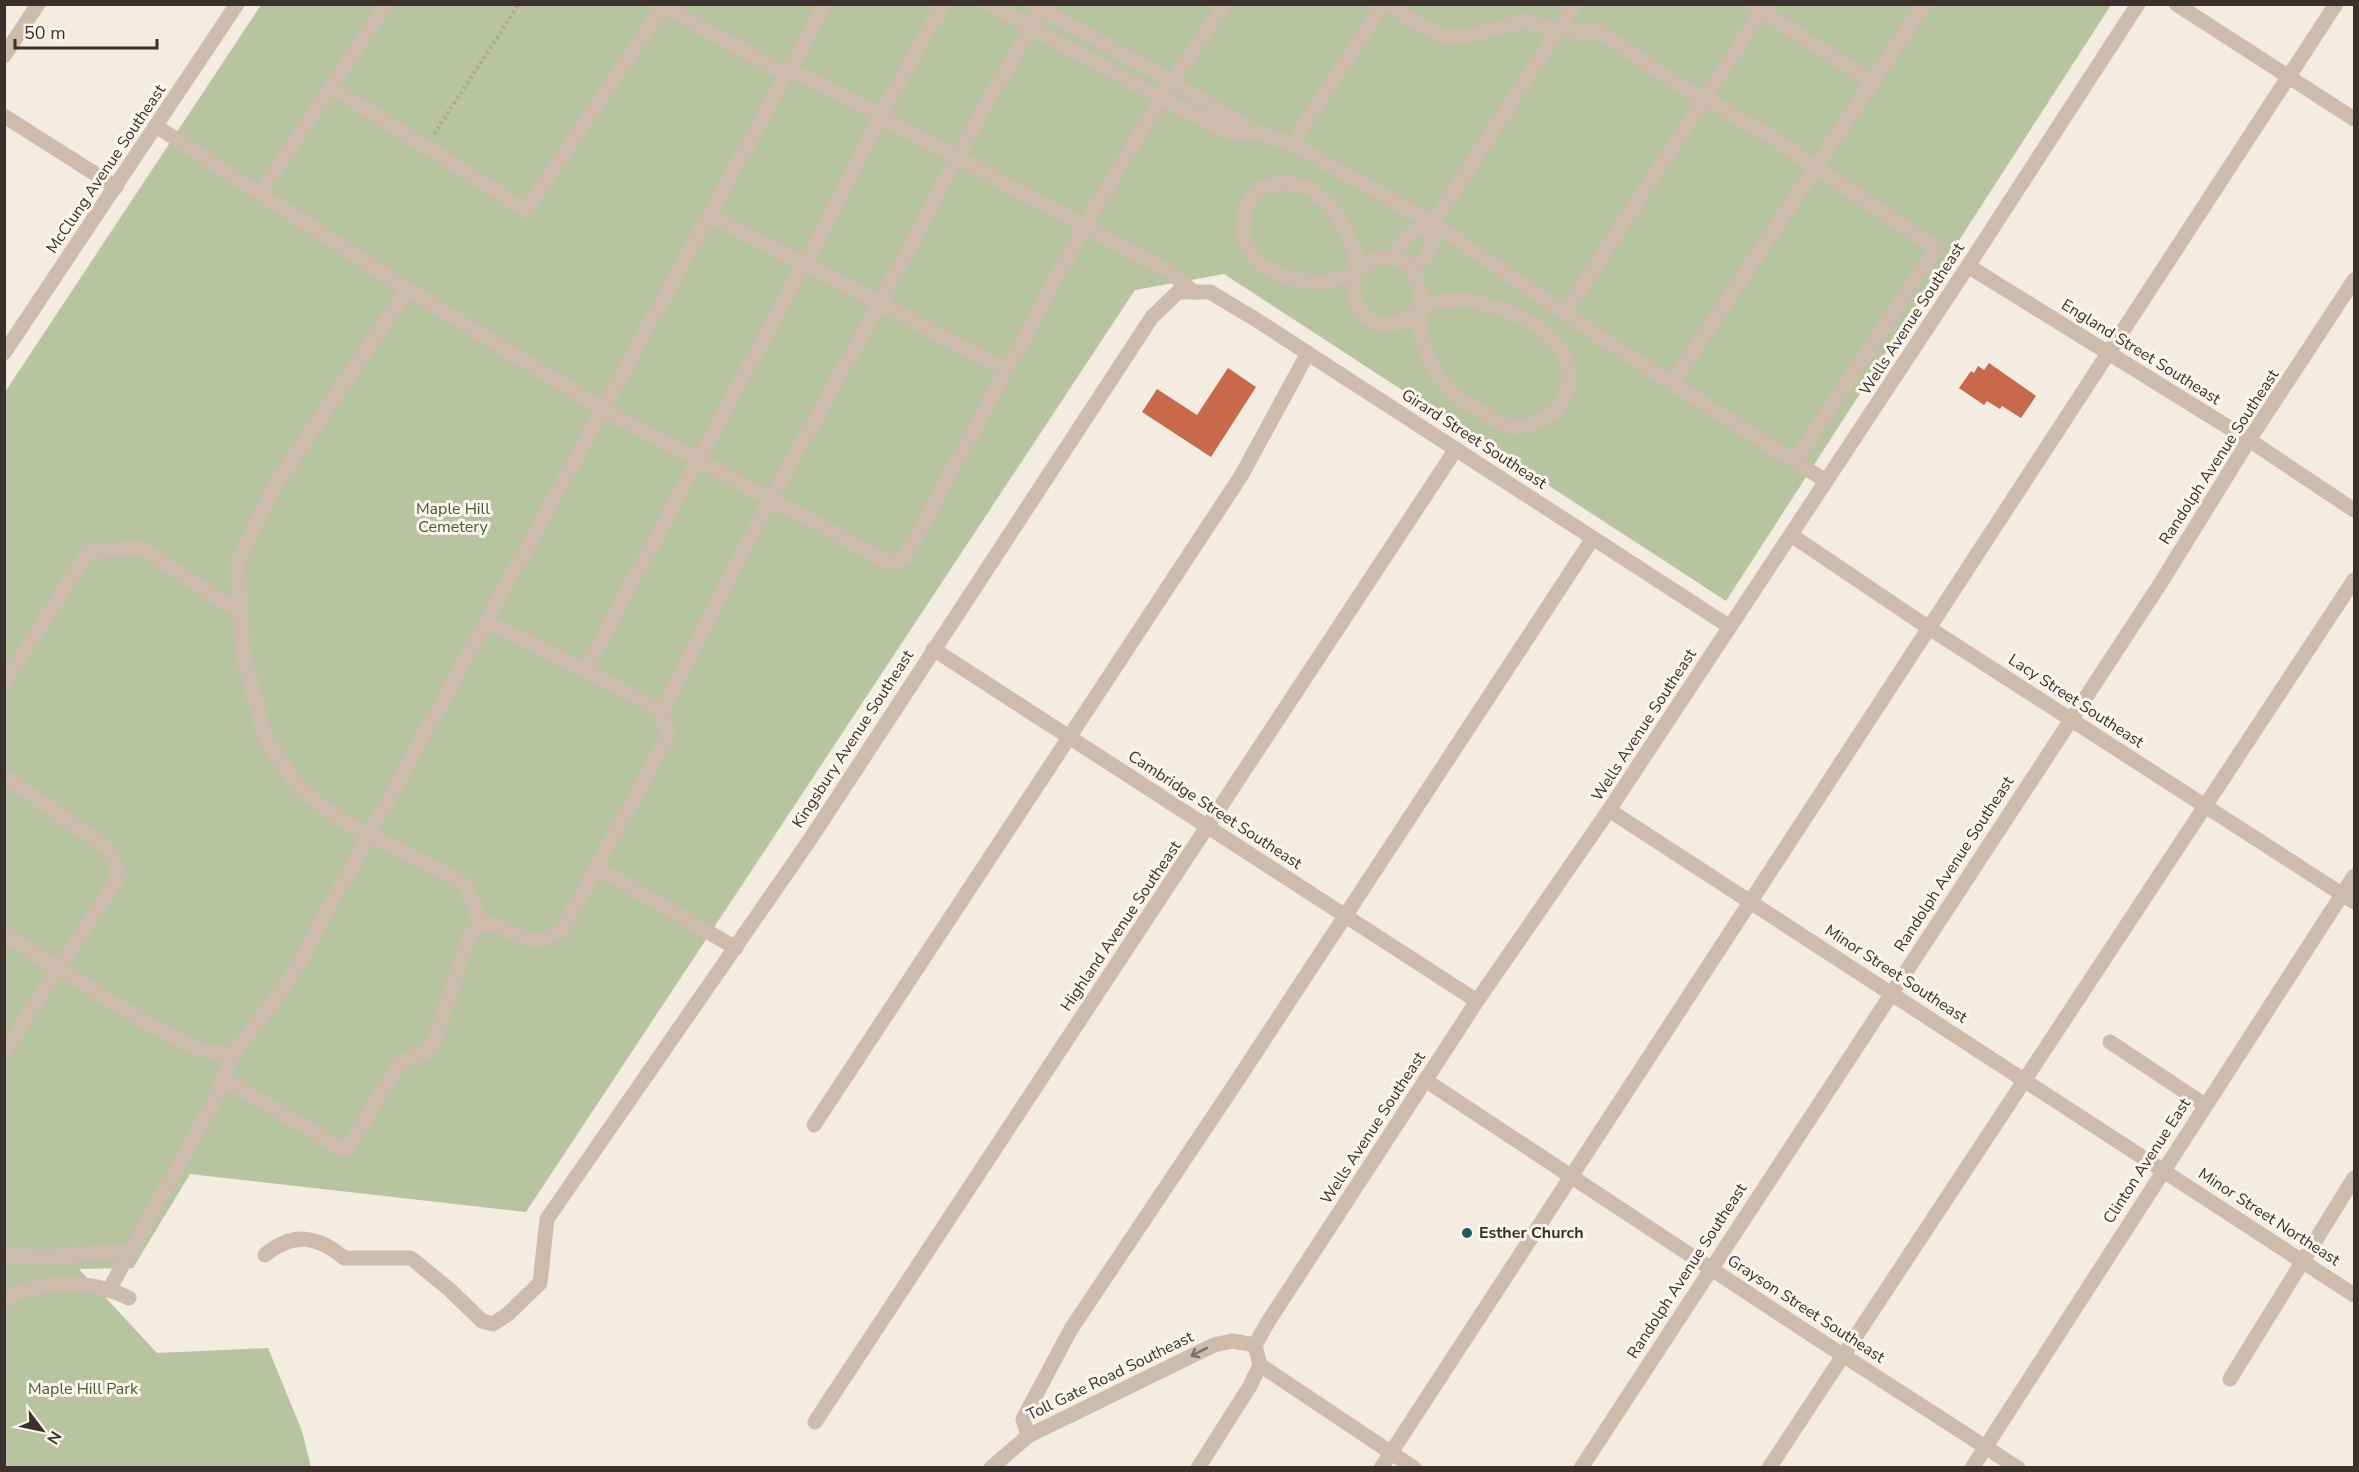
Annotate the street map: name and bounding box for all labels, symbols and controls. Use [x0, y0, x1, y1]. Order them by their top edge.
scale bar [15, 12, 158, 50]
text: 50 m [24, 21, 66, 45]
street label: McClung Avenue Southeast [41, 80, 171, 258]
street label: Wells Avenue Southeast [1854, 238, 1970, 399]
street label: England Street Southeast [2057, 294, 2225, 410]
street label: Randolph Avenue Southeast [2154, 365, 2284, 549]
street label: Girard Street Southeast [1397, 384, 1551, 494]
park label: Maple Hill Cemetery [416, 498, 490, 538]
street label: Wells Avenue Southeast [1586, 644, 1702, 805]
street label: Kingsbury Avenue Southeast [787, 646, 919, 832]
street label: Lacy Street Southeast [2004, 649, 2148, 753]
street label: Cambridge Street Southeast [1124, 745, 1307, 875]
street label: Randolph Avenue Southeast [1889, 772, 2019, 956]
street label: Highland Avenue Southeast [1056, 836, 1187, 1016]
street label: Minor Street Southeast [1821, 920, 1972, 1029]
street label: Wells Avenue Southeast [1315, 1047, 1431, 1208]
street label: Clinton Avenue East [2098, 1094, 2196, 1228]
street label: Minor Street Northeast [2194, 1163, 2344, 1271]
street label: Randolph Avenue Southeast [1622, 1179, 1752, 1363]
place label: Esther Church [1479, 1222, 1584, 1244]
marker: Esther Church [1460, 1226, 1474, 1240]
street label: Grayson Street Southeast [1723, 1250, 1889, 1369]
street label: Toll Gate Road Southeast [1023, 1326, 1197, 1426]
one-way arrow [1190, 1347, 1208, 1358]
park label: Maple Hill Park [28, 1378, 139, 1400]
north arrow [12, 1400, 72, 1460]
text: N [41, 1427, 66, 1448]

